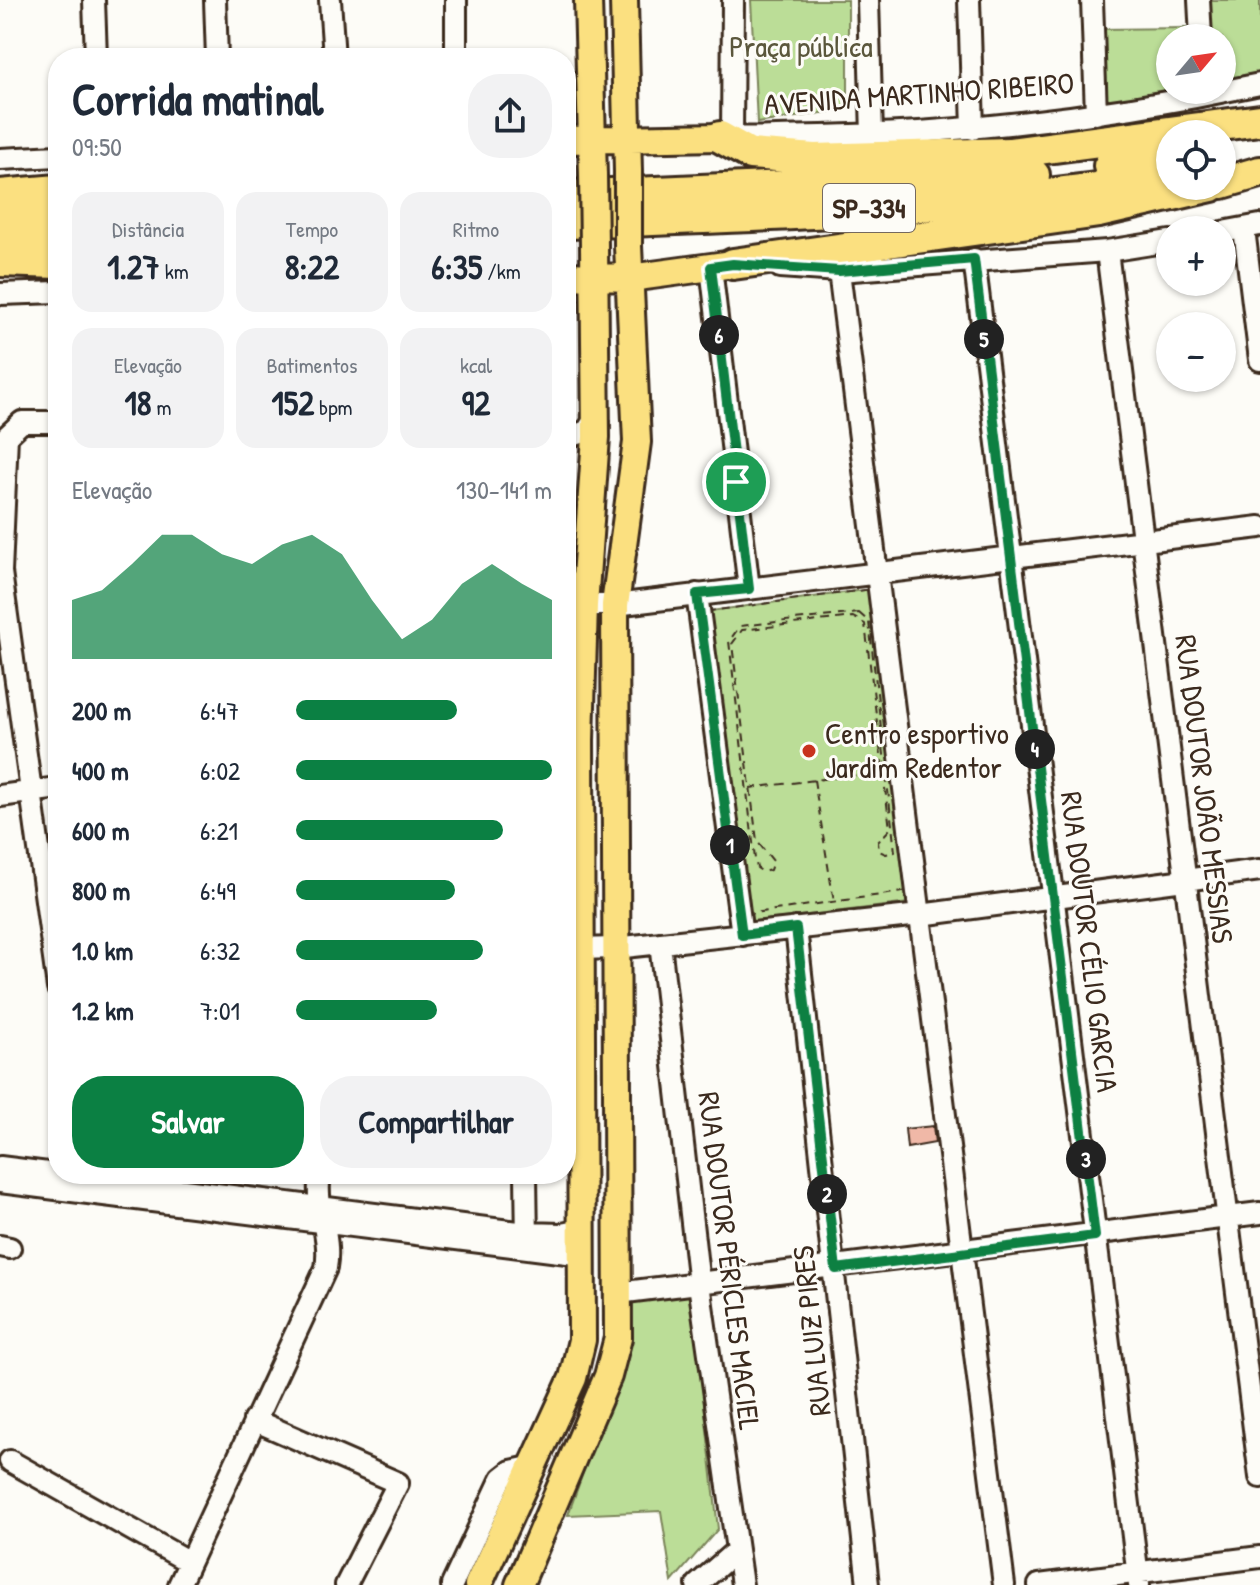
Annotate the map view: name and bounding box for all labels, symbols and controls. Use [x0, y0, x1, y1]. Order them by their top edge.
north arrow [1156, 24, 1236, 104]
map controls [1156, 24, 1236, 392]
park label: Praça pública [729, 26, 873, 66]
street label: AVENIDA MARTINHO RIBEIRO [762, 62, 1075, 124]
text: Corrida matinal [72, 69, 323, 129]
button: share [468, 74, 552, 158]
button: locate [1156, 120, 1236, 200]
text: 09:50 [72, 129, 122, 164]
road number: SP-334 [823, 184, 915, 232]
text: Distância [112, 214, 184, 244]
text: Tempo [286, 214, 338, 244]
text: Ritmo [453, 214, 499, 244]
button: + [1156, 216, 1236, 296]
text: 1.27 [107, 244, 160, 290]
text: 8:22 [285, 244, 339, 290]
text: 6:35 [431, 244, 482, 290]
text: km [160, 256, 189, 286]
text: /km [482, 256, 521, 286]
button: − [1156, 312, 1236, 392]
pin: 6 [699, 315, 739, 355]
pin: 5 [964, 319, 1004, 359]
text: 6 [715, 320, 723, 350]
text: 5 [979, 324, 989, 354]
text: Elevação [114, 350, 182, 380]
text: Batimentos [267, 350, 357, 380]
text: kcal [460, 350, 492, 380]
text: 18 [124, 380, 152, 426]
text: 152 [271, 380, 314, 426]
text: 92 [462, 380, 490, 426]
text: m [152, 392, 172, 422]
text: bpm [314, 392, 353, 422]
pin [702, 448, 770, 516]
icon: arrive [714, 460, 758, 504]
text: Elevação [72, 472, 152, 507]
text: 130–141 m [456, 472, 552, 507]
street label: RUA DOUTOR JOÃO MESSIAS [1166, 632, 1244, 946]
text: 200 m [72, 693, 131, 728]
text: 6:47 [200, 693, 239, 728]
place label: Centro esportivo Jardim Redentor [825, 713, 1009, 787]
pin: 4 [1015, 729, 1055, 769]
text: 4 [1031, 734, 1039, 764]
marker: Centro esportivo Jardim Redentor [800, 742, 818, 760]
text: 400 m [72, 753, 129, 788]
text: 6:02 [200, 753, 240, 788]
street label: RUA DOUTOR CÉLIO GARCIA [1052, 789, 1128, 1095]
text: 600 m [72, 813, 129, 848]
text: 6:21 [200, 813, 238, 848]
pin: 1 [710, 825, 750, 865]
text: 1 [726, 830, 734, 860]
text: 800 m [72, 873, 130, 908]
text: 6:49 [200, 873, 236, 908]
text: 1.0 km [72, 933, 133, 968]
text: 6:32 [200, 933, 240, 968]
text: 1.2 km [72, 993, 134, 1028]
text: 7:01 [200, 993, 240, 1028]
button: Salvar [72, 1076, 304, 1168]
button: Compartilhar [320, 1076, 552, 1168]
street label: RUA DOUTOR PÉRICLES MACIEL [689, 1089, 771, 1432]
pin: 3 [1066, 1139, 1106, 1179]
text: 3 [1081, 1144, 1091, 1174]
pin: 2 [807, 1174, 847, 1214]
text: 2 [822, 1179, 832, 1209]
street label: RUA LUIZ PIRES [782, 1244, 840, 1418]

